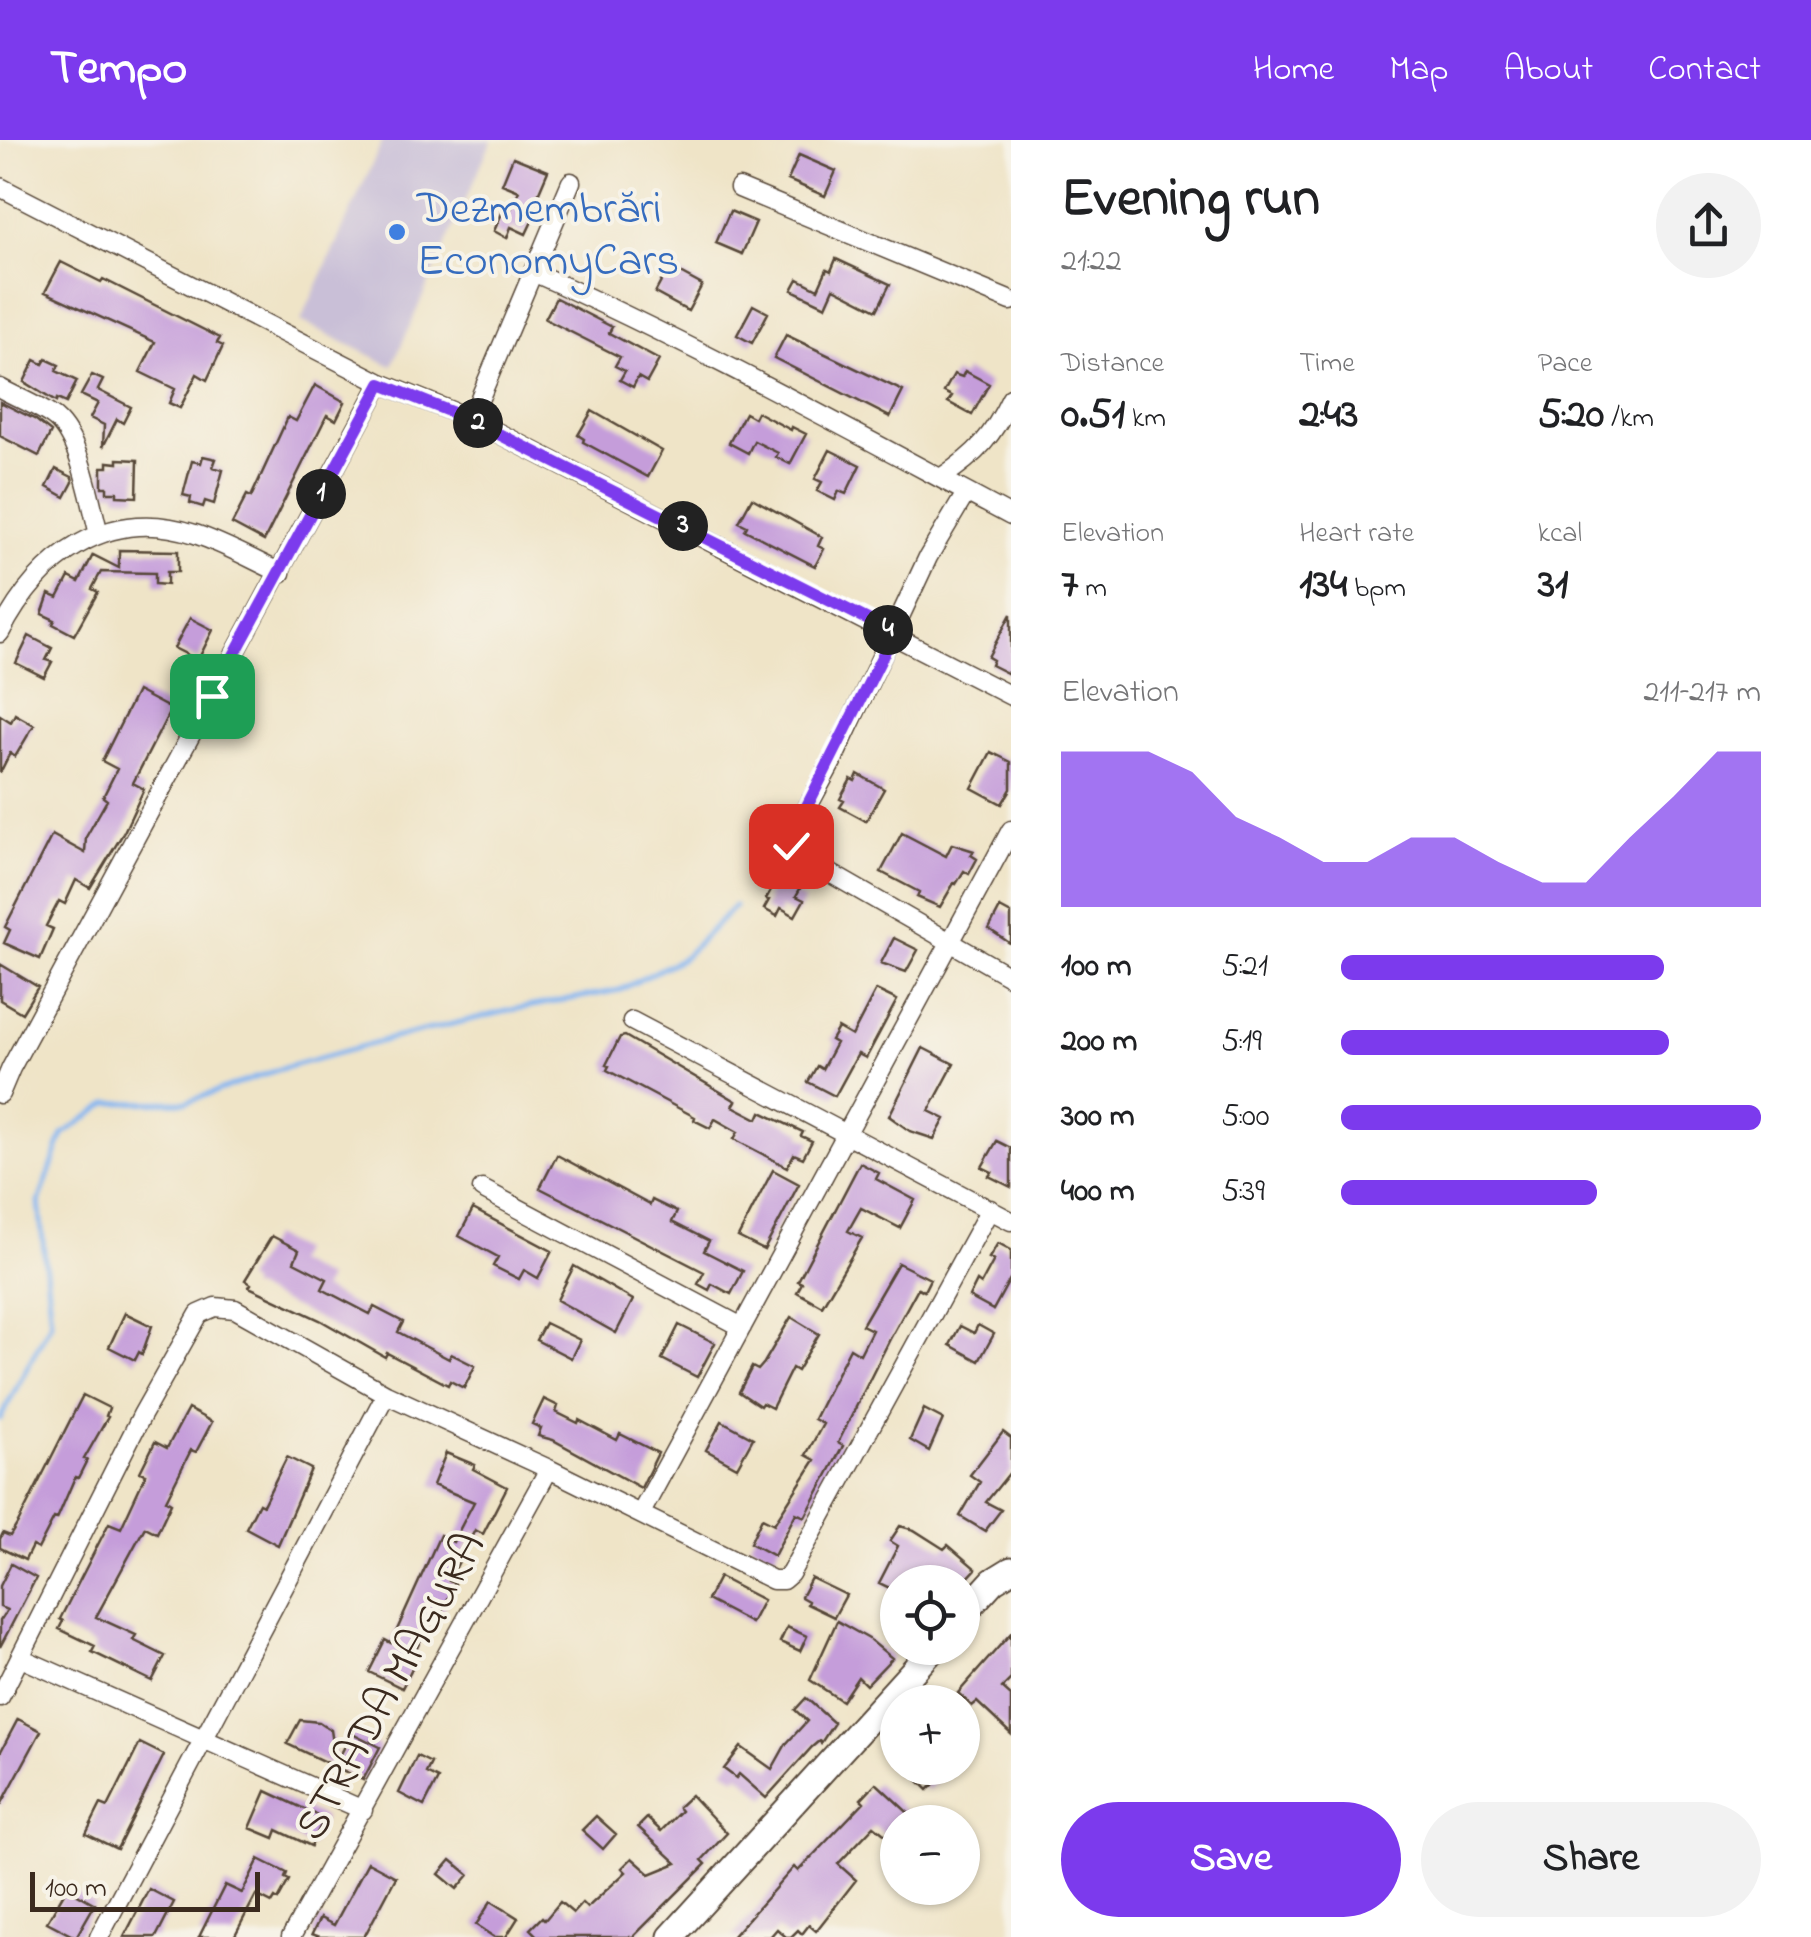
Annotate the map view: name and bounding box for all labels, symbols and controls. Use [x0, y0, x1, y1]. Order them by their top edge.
text: Tempo [50, 35, 187, 105]
text: Home [1253, 45, 1334, 96]
text: Map [1389, 45, 1448, 96]
text: About [1503, 45, 1593, 96]
text: Contact [1648, 45, 1761, 96]
text: Evening run [1061, 161, 1320, 241]
button: share [1656, 173, 1761, 278]
place label: Dezmembrări EconomyCars [416, 178, 679, 296]
marker: Dezmembrări EconomyCars [386, 221, 408, 243]
text: 21:22 [1061, 239, 1122, 286]
text: Distance [1061, 344, 1164, 385]
text: Time [1299, 344, 1355, 385]
text: Pace [1538, 344, 1592, 385]
text: 0.51 [1061, 385, 1125, 446]
text: 2:43 [1299, 385, 1358, 446]
text: 5:20 [1538, 385, 1604, 446]
pin: 2 [453, 398, 503, 448]
text: km [1125, 399, 1166, 440]
text: /km [1604, 399, 1654, 440]
text: 2 [471, 402, 485, 443]
pin: 1 [296, 469, 346, 519]
text: 1 [317, 473, 325, 514]
pin: 3 [658, 501, 708, 551]
text: 3 [677, 505, 689, 546]
text: Elevation [1061, 514, 1164, 555]
text: Heart rate [1299, 514, 1414, 555]
text: kcal [1538, 514, 1582, 555]
text: 7 [1061, 555, 1078, 616]
text: 134 [1299, 555, 1347, 616]
text: 31 [1538, 555, 1568, 616]
text: m [1078, 569, 1107, 610]
text: bpm [1347, 569, 1406, 610]
pin: 4 [863, 605, 913, 655]
text: 4 [882, 609, 894, 650]
pin [170, 654, 255, 739]
icon: arrive [185, 669, 240, 724]
text: Elevation [1061, 670, 1179, 717]
text: 211–217 m [1643, 670, 1761, 717]
pin [749, 804, 834, 889]
icon: check [764, 819, 819, 874]
text: 100 m [1061, 944, 1132, 991]
text: 5:21 [1221, 944, 1268, 991]
text: 200 m [1061, 1019, 1137, 1066]
text: 5:19 [1221, 1019, 1262, 1066]
text: 300 m [1061, 1094, 1135, 1141]
text: 5:00 [1221, 1094, 1270, 1141]
text: 400 m [1061, 1169, 1135, 1216]
text: 5:39 [1221, 1169, 1265, 1216]
street label: STRADA MAGURA [280, 1521, 505, 1854]
map controls [880, 1565, 980, 1905]
button: locate [880, 1565, 980, 1665]
button: + [880, 1685, 980, 1785]
button: Save [1061, 1802, 1401, 1917]
button: Share [1421, 1802, 1761, 1917]
button: − [880, 1805, 980, 1905]
scale bar [30, 1867, 260, 1912]
text: 100 m [45, 1869, 107, 1910]

